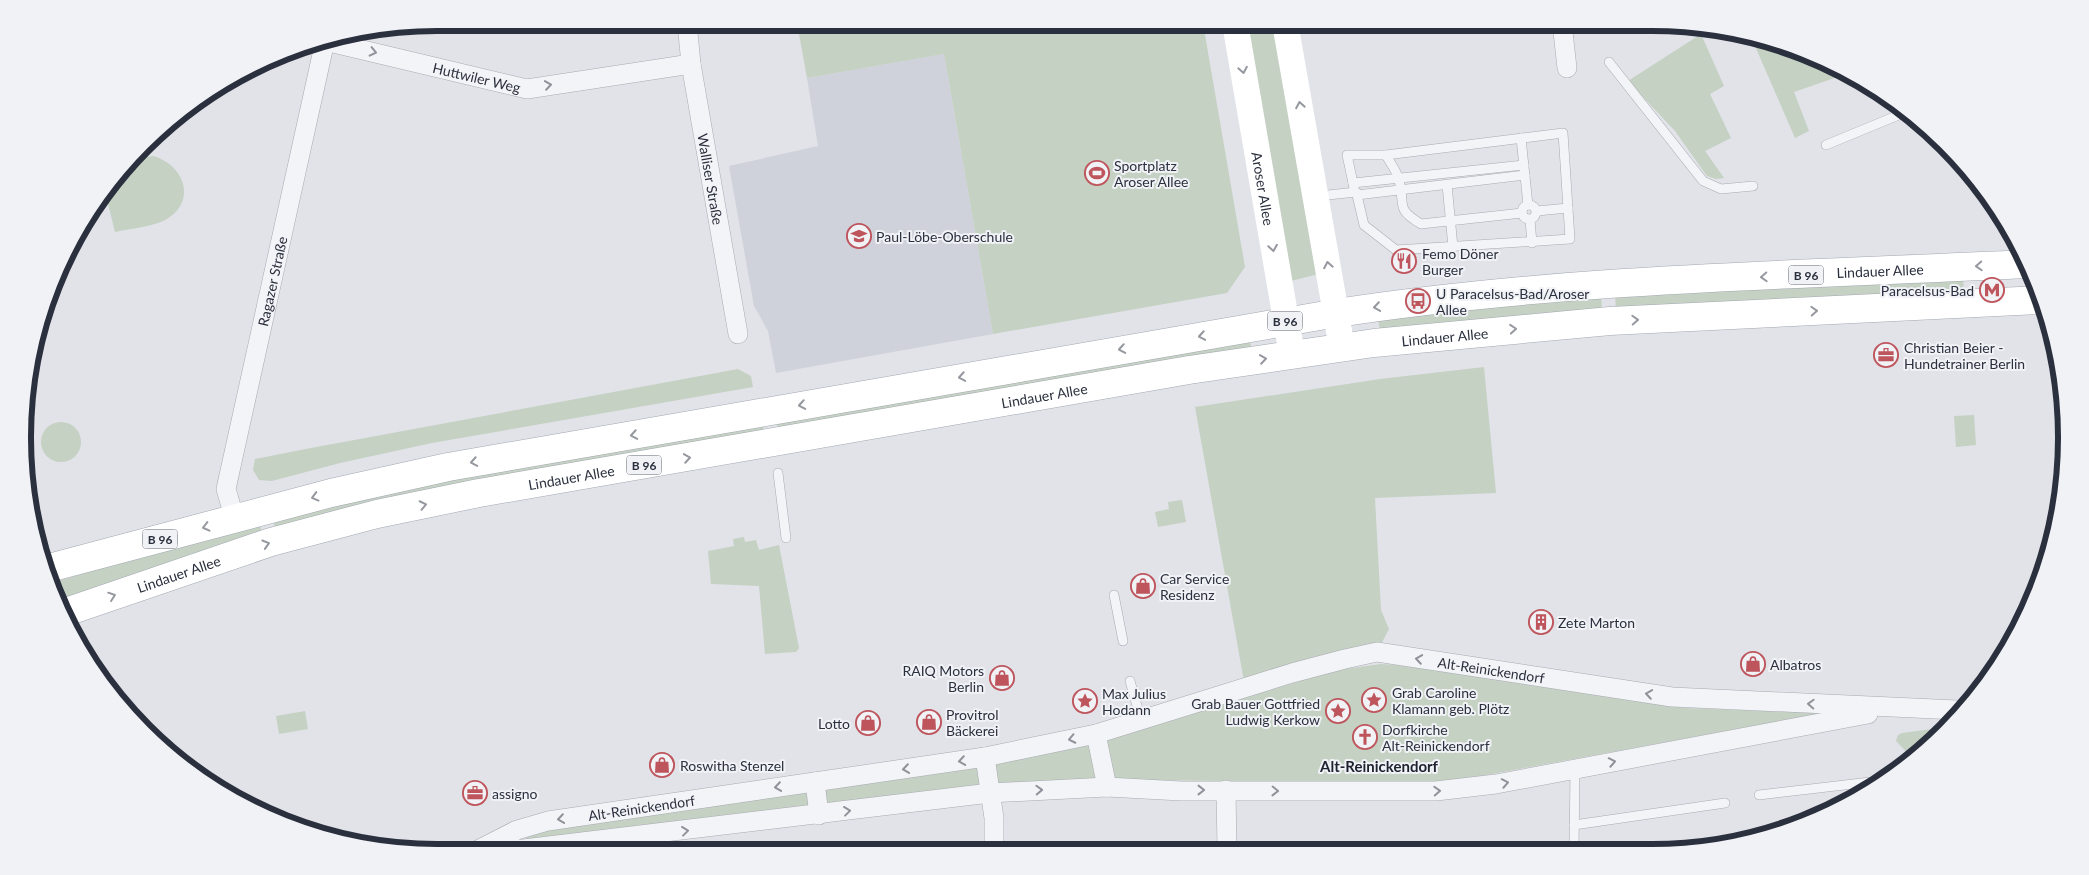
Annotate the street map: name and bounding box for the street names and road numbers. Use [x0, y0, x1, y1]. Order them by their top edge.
street label: Huttwiler Weg [431, 58, 522, 96]
street label: Walliser Straße [695, 132, 727, 226]
street label: Aroser Allee [1249, 150, 1278, 227]
street label: Ragazer Straße [254, 235, 290, 328]
street label: Lindauer Allee [1836, 260, 1924, 281]
road number: B 96 [1788, 266, 1824, 284]
road number: B 96 [1268, 312, 1302, 331]
street label: Lindauer Allee [1401, 324, 1489, 349]
street label: Lindauer Allee [1000, 379, 1089, 411]
road number: B 96 [626, 456, 662, 474]
street label: Lindauer Allee [527, 461, 616, 493]
road number: B 96 [142, 530, 178, 548]
street label: Lindauer Allee [135, 551, 223, 596]
street label: Alt-Reinickendorf [1437, 653, 1546, 686]
street label: Alt-Reinickendorf [587, 791, 696, 824]

